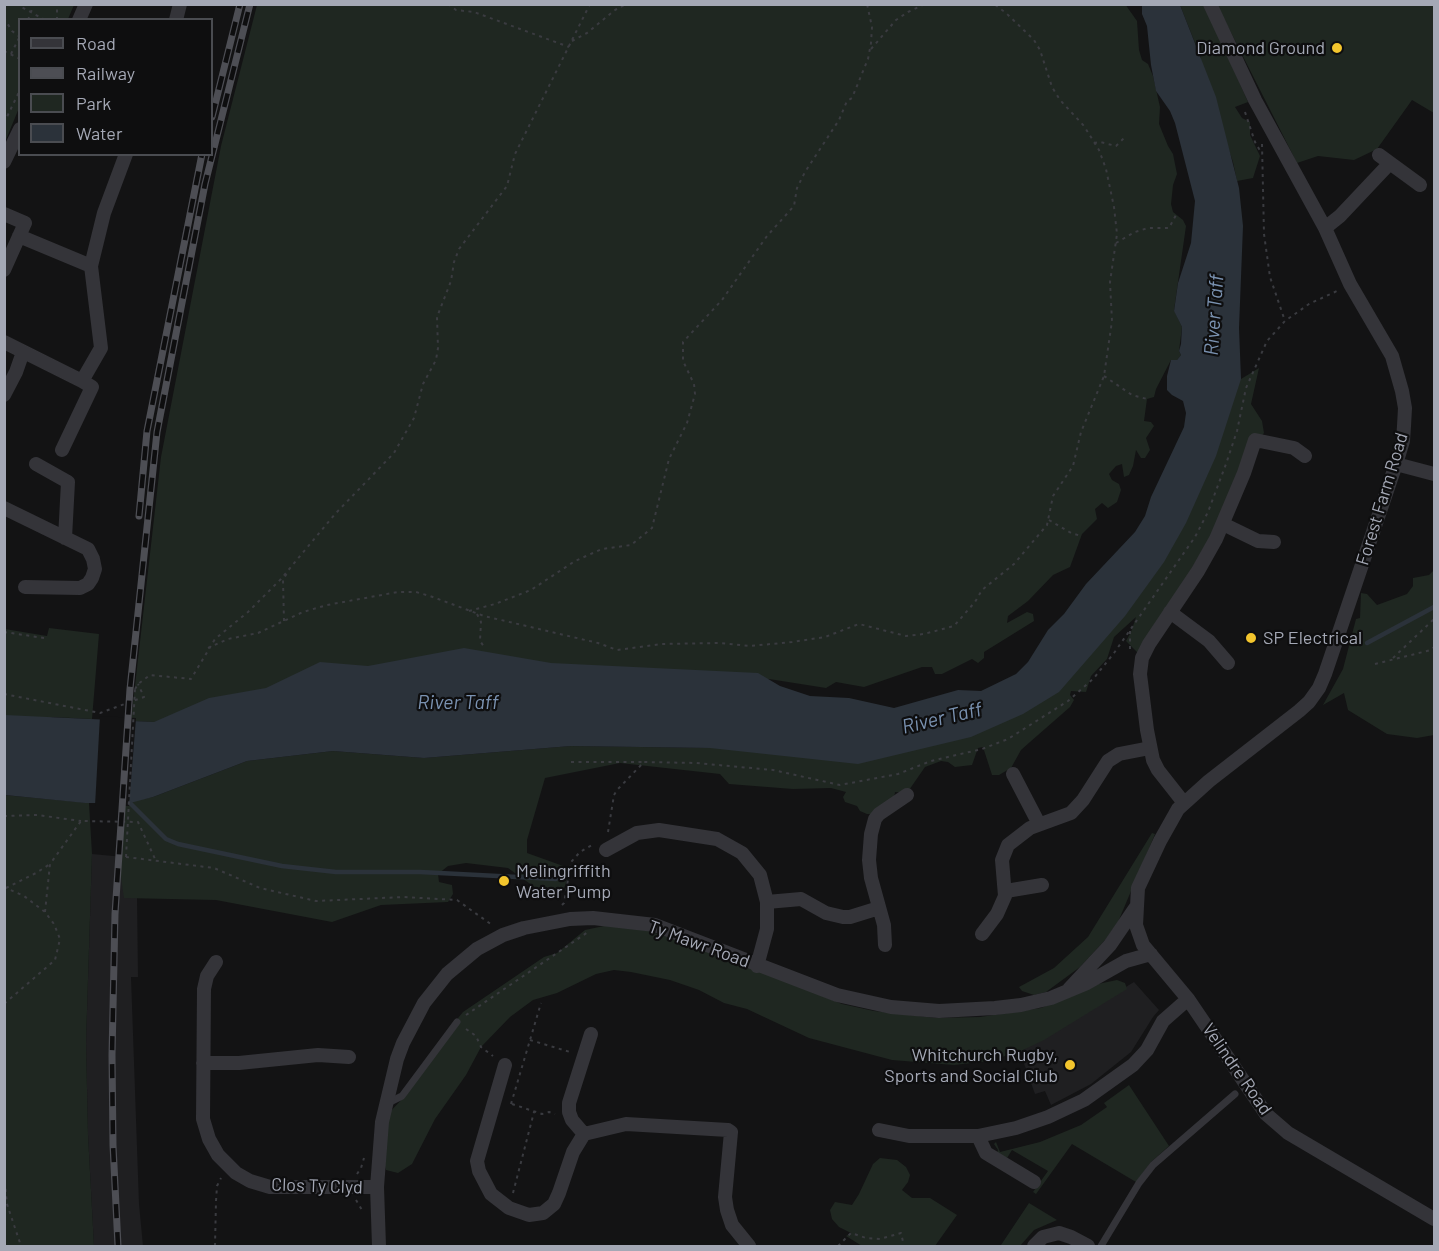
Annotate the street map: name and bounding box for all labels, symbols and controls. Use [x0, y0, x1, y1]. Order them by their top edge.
legend [18, 18, 213, 156]
text: Road [76, 32, 116, 54]
place label: Diamond Ground [1196, 37, 1325, 59]
marker: Diamond Ground [1330, 41, 1344, 55]
text: Railway [76, 62, 135, 84]
text: Park [76, 92, 111, 114]
text: Water [76, 122, 123, 144]
water label: River Taff [1199, 274, 1229, 356]
street label: Forest Farm Road [1352, 430, 1412, 568]
place label: SP Electrical [1263, 627, 1362, 649]
marker: SP Electrical [1244, 631, 1258, 645]
water label: River Taff [417, 690, 499, 714]
water label: River Taff [900, 697, 984, 739]
place label: Melingriffith Water Pump [516, 860, 611, 902]
marker: Melingriffith Water Pump [497, 874, 511, 888]
street label: Ty Mawr Road [645, 916, 753, 972]
street label: Velindre Road [1197, 1019, 1277, 1119]
place label: Whitchurch Rugby, Sports and Social Club [884, 1044, 1058, 1086]
marker: Whitchurch Rugby, Sports and Social Club [1063, 1058, 1077, 1072]
street label: Clos Ty Clyd [271, 1174, 363, 1198]

